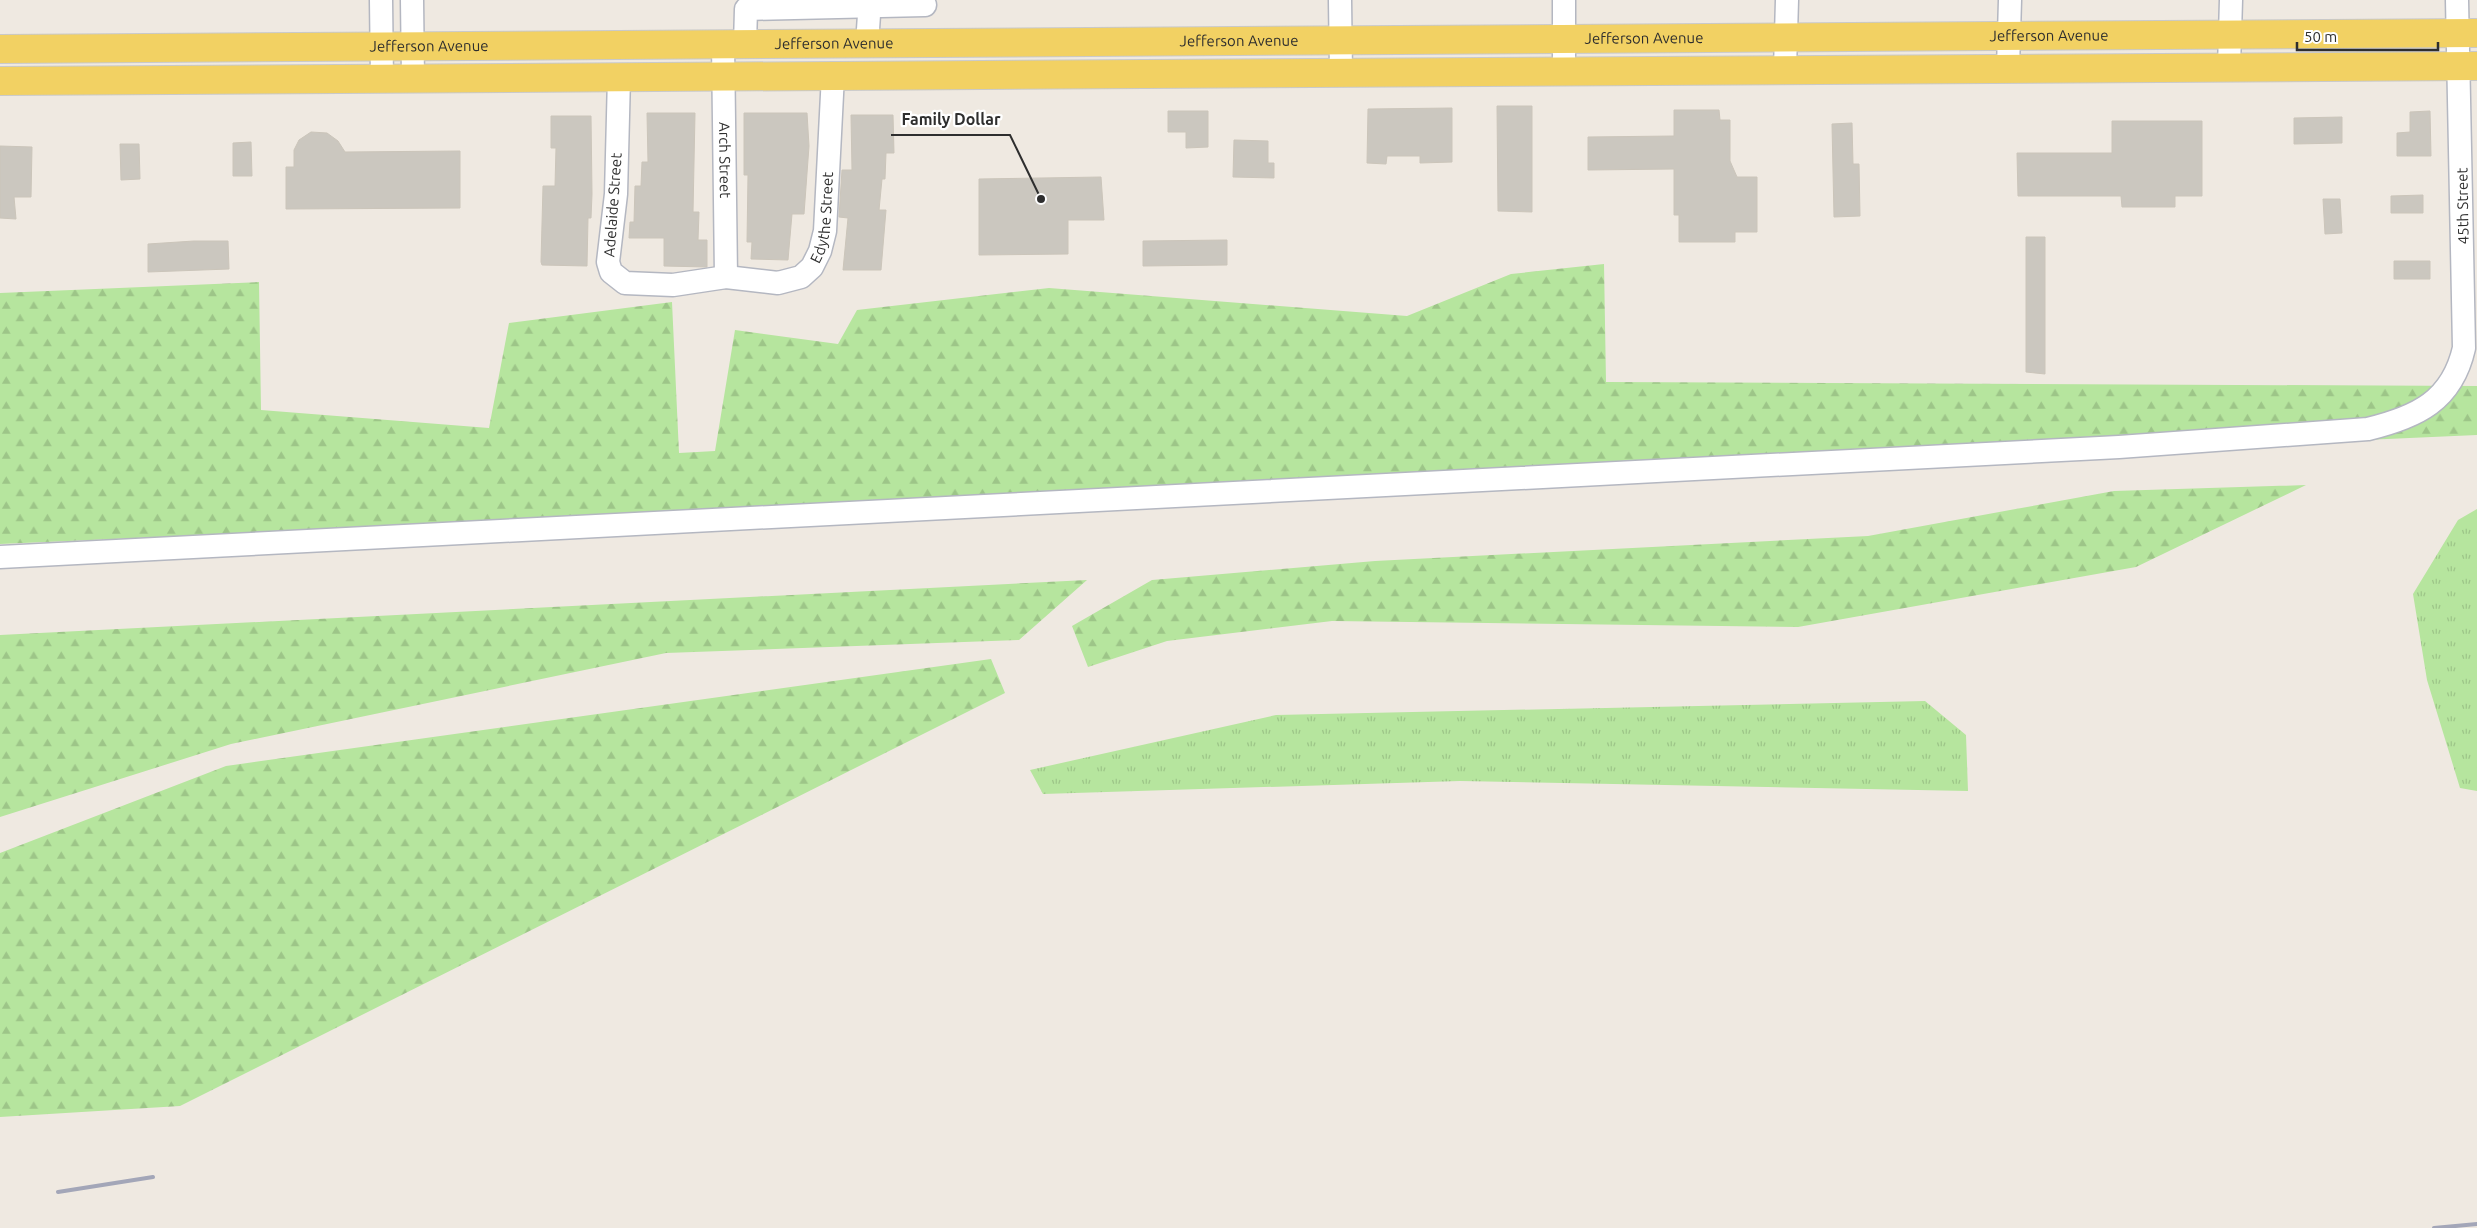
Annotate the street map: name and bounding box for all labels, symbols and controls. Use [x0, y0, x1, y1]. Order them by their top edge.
scale bar [2297, 20, 2438, 52]
street label: Jefferson Avenue [1989, 26, 2108, 44]
text: 50 m [2304, 28, 2337, 45]
street label: Jefferson Avenue [1584, 29, 1703, 47]
street label: Jefferson Avenue [1179, 32, 1299, 49]
street label: Jefferson Avenue [774, 34, 894, 52]
street label: Jefferson Avenue [369, 37, 489, 55]
callout: Family Dollar [891, 104, 1010, 135]
text: Family Dollar [902, 110, 1001, 128]
street label: Arch Street [716, 122, 734, 198]
street label: Adelaide Street [600, 152, 625, 258]
street label: 45th Street [2453, 167, 2472, 245]
street label: Edythe Street [806, 171, 836, 266]

